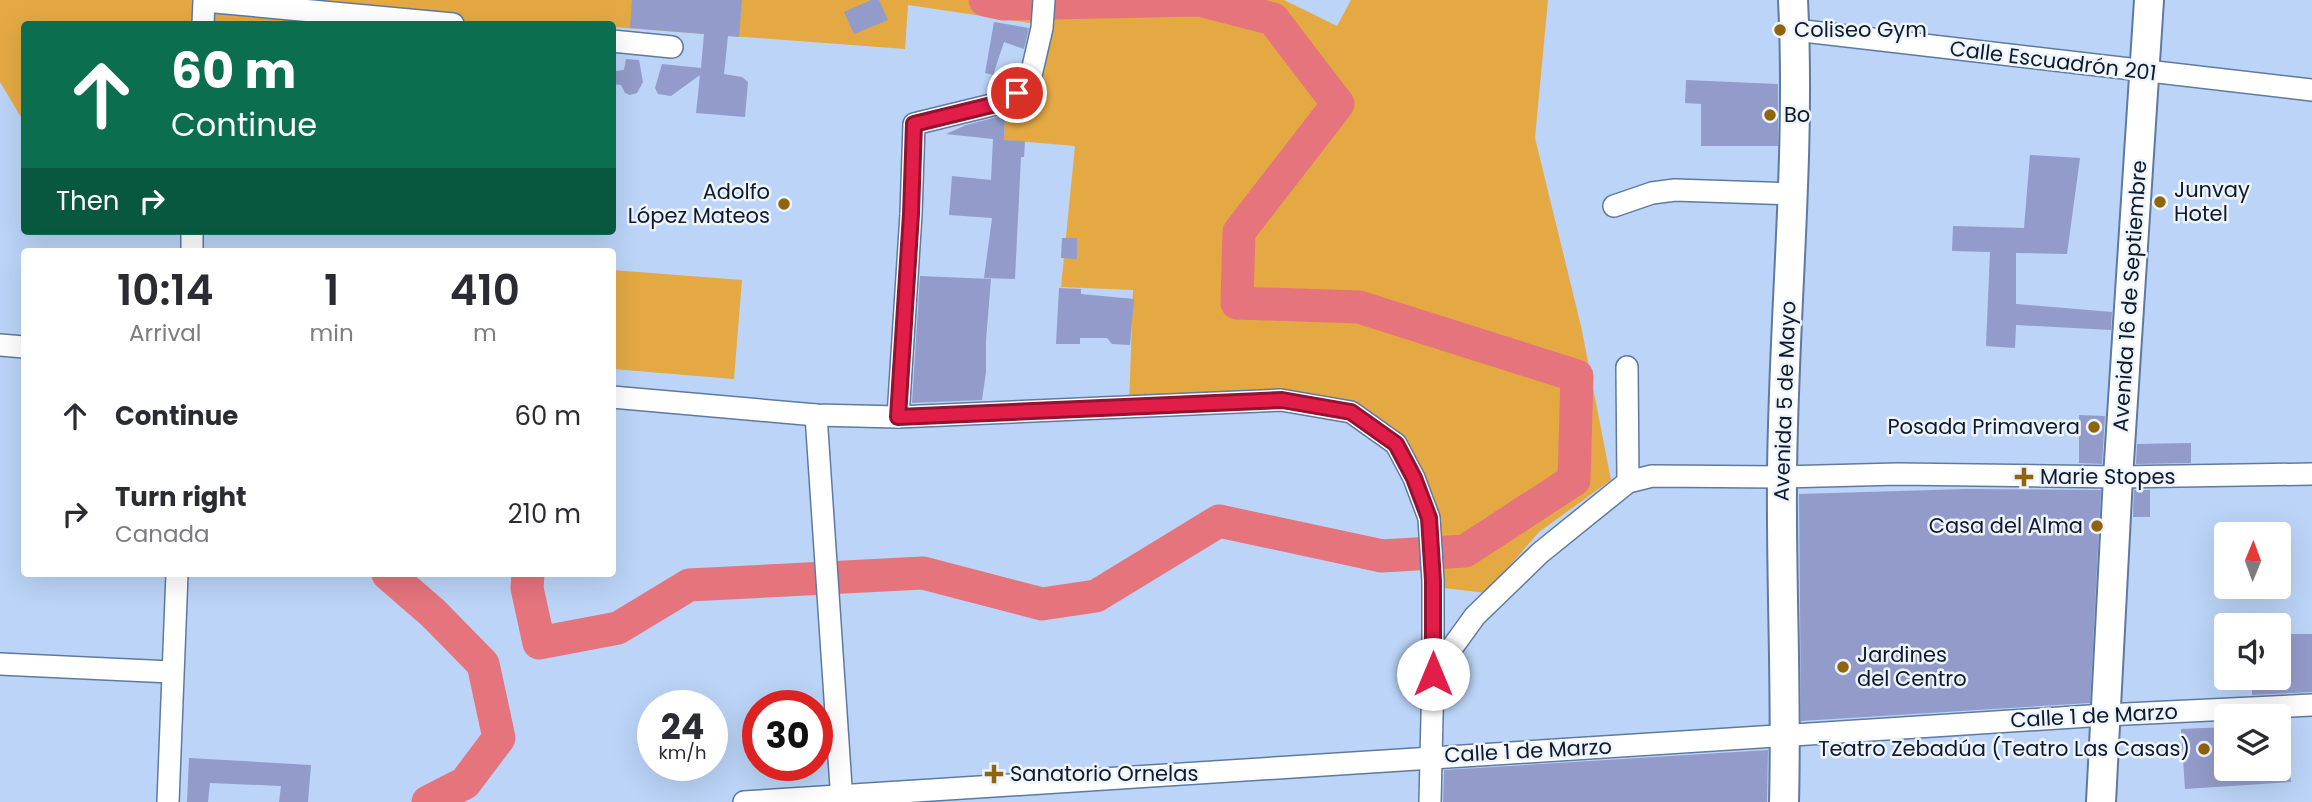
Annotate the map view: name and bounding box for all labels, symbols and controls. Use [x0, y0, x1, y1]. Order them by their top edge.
place label: Coliseo Gym [1794, 15, 1927, 44]
marker: Coliseo Gym [1772, 22, 1788, 38]
street label: Calle Escuadrón 201 [1948, 33, 2158, 88]
text: 60 m [171, 37, 296, 105]
icon: ahead [56, 49, 147, 140]
pin [987, 63, 1047, 123]
icon: arrive [998, 74, 1036, 112]
place label: Bo [1784, 100, 1810, 129]
text: Continue [171, 102, 317, 147]
marker: Bo [1762, 107, 1778, 123]
street label: Avenida 16 de Septiembre [2106, 159, 2153, 433]
place label: Junvay Hotel [2174, 175, 2250, 228]
place label: Adolfo López Mateos [628, 177, 770, 230]
icon: right [133, 182, 171, 220]
text: Then [56, 183, 119, 219]
marker: Junvay Hotel [2152, 194, 2168, 210]
marker: Adolfo López Mateos [776, 196, 792, 212]
text: 10:14 [117, 261, 213, 320]
text: 1 [324, 261, 339, 320]
text: 410 [450, 261, 520, 320]
street label: Avenida 5 de Mayo [1767, 300, 1802, 502]
text: Arrival [129, 317, 202, 349]
text: min [310, 317, 354, 349]
text: m [473, 317, 497, 349]
icon: ahead [56, 397, 94, 435]
text: Continue [115, 398, 238, 434]
text: 60 m [514, 398, 581, 434]
place label: Posada Primavera [1887, 412, 2080, 441]
marker: Posada Primavera [2086, 419, 2102, 435]
place label: Marie Stopes [2040, 462, 2176, 491]
marker: Marie Stopes [2014, 467, 2034, 487]
text: Turn right [115, 479, 247, 515]
icon: right [56, 495, 94, 533]
text: 210 m [508, 496, 581, 532]
place label: Casa del Alma [1929, 511, 2083, 540]
text: Canada [115, 518, 210, 550]
marker: Casa del Alma [2089, 518, 2105, 534]
north arrow [2214, 522, 2291, 598]
map controls [2214, 522, 2291, 781]
button: sound [2214, 613, 2291, 690]
position arrow [1396, 637, 1470, 711]
place label: Jardines del Centro [1857, 640, 1967, 693]
marker: Jardines del Centro [1835, 659, 1851, 675]
speed limit sign: 30 [742, 690, 833, 781]
street label: Calle 1 de Marzo [2010, 697, 2178, 734]
text: 24 [661, 702, 704, 751]
button: layers [2214, 704, 2291, 781]
street label: Calle 1 de Marzo [1444, 732, 1612, 769]
place label: Teatro Zebadúa (Teatro Las Casas) [1818, 734, 2190, 763]
text: km/h [659, 740, 706, 765]
marker: Teatro Zebadúa (Teatro Las Casas) [2196, 741, 2212, 757]
place label: Sanatorio Ornelas [1010, 759, 1198, 788]
marker: Sanatorio Ornelas [984, 764, 1004, 784]

